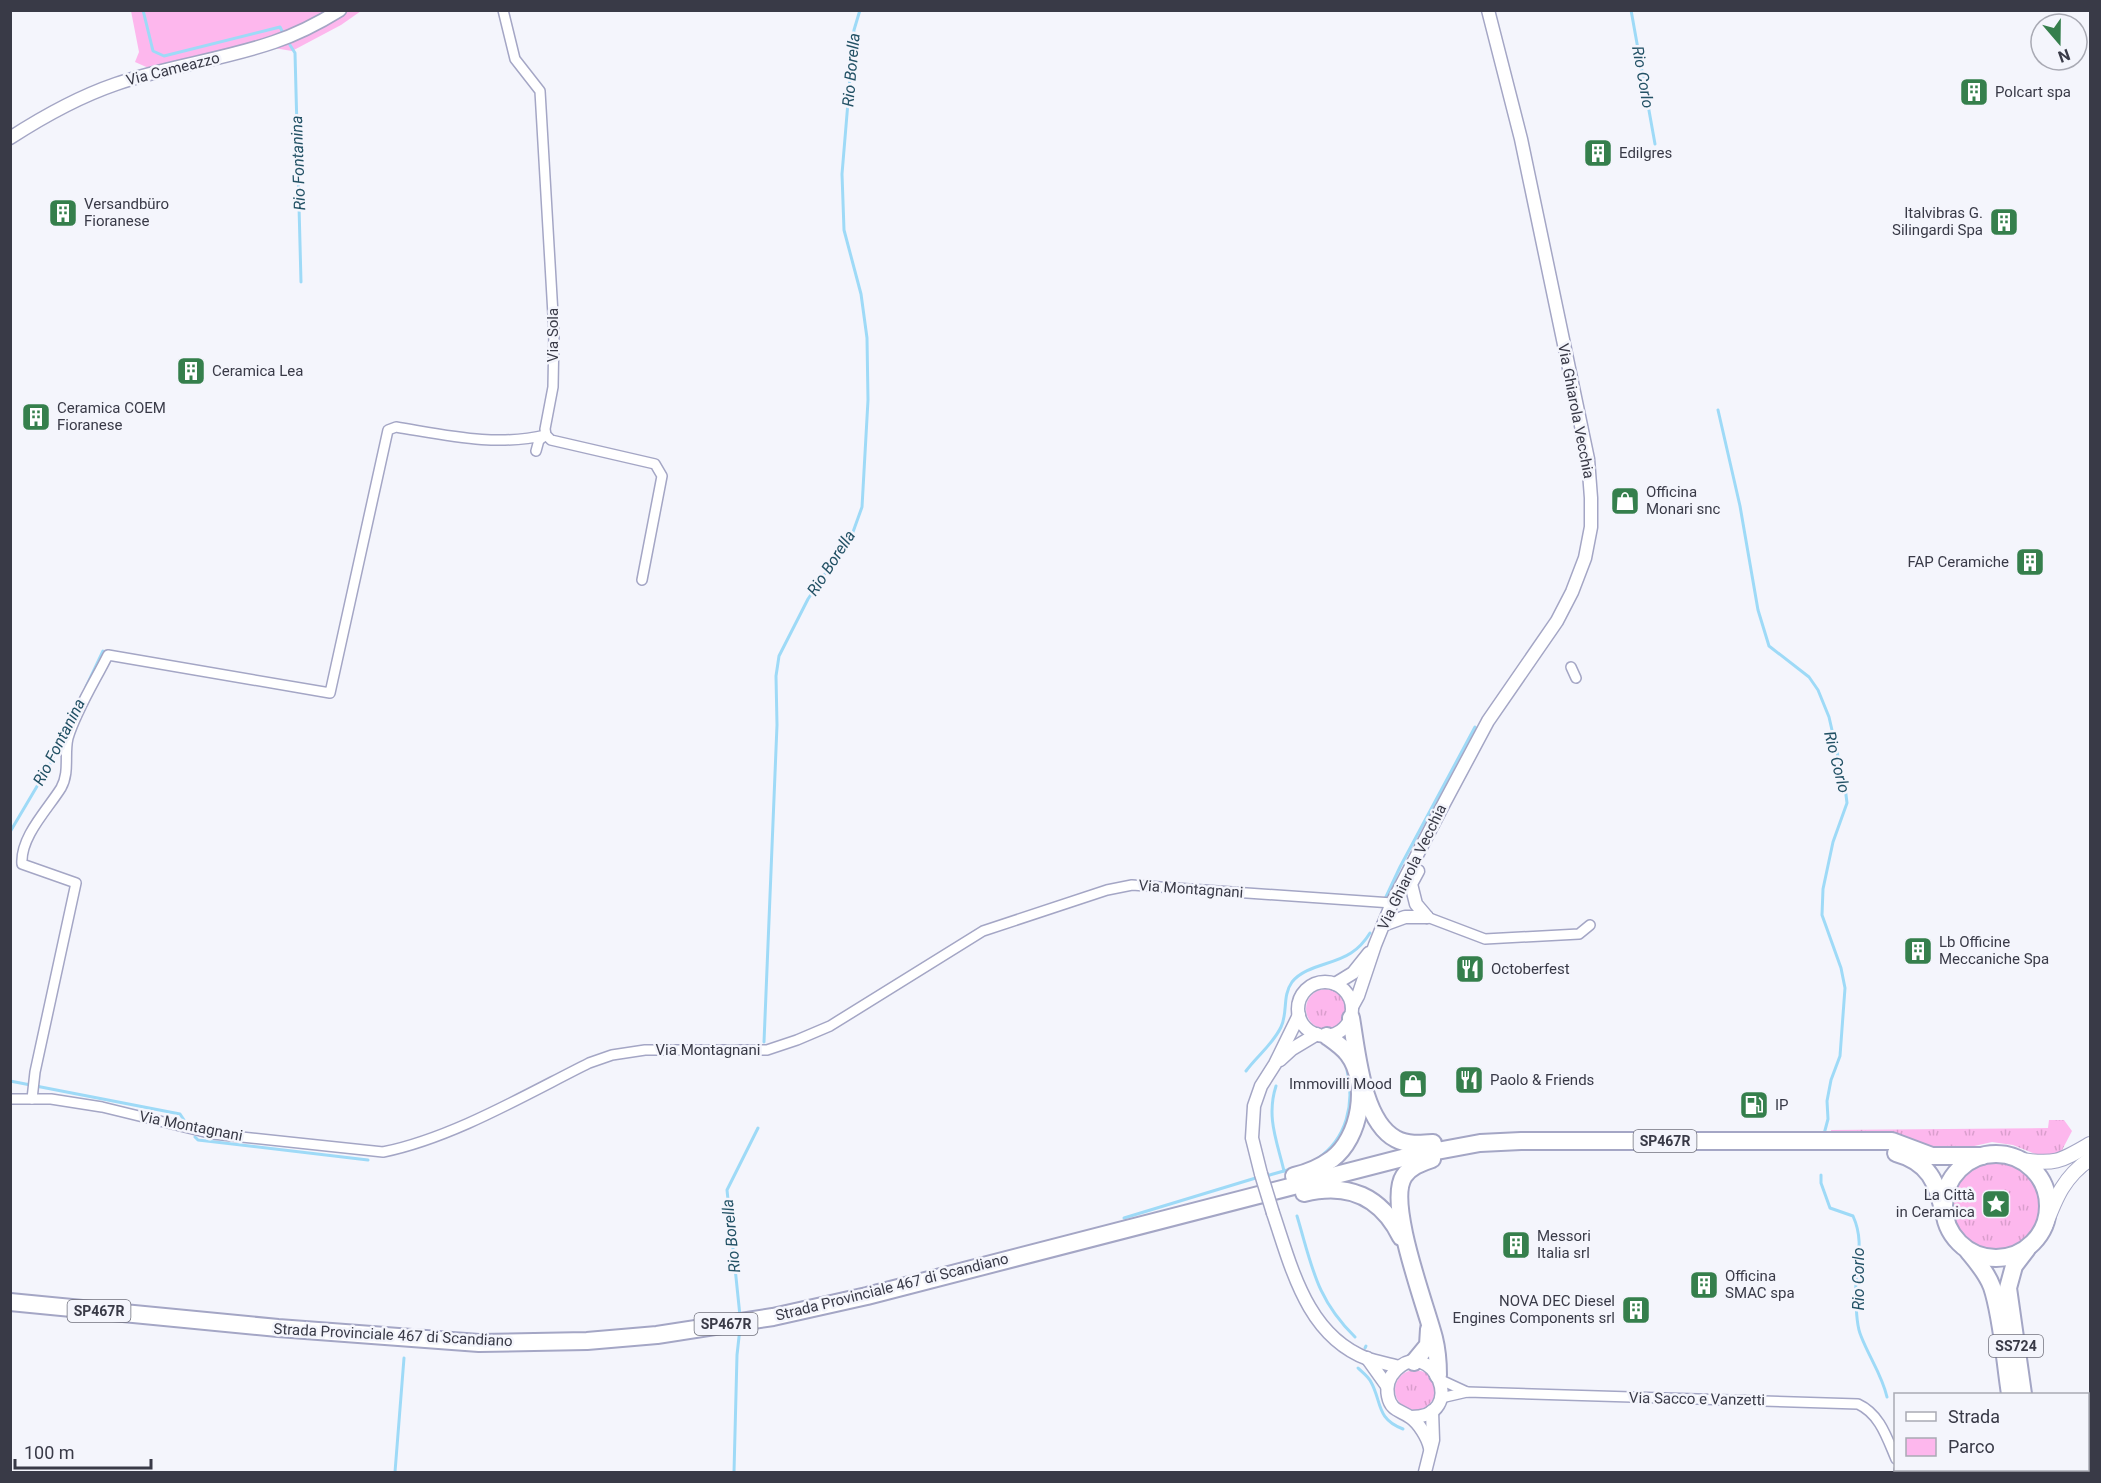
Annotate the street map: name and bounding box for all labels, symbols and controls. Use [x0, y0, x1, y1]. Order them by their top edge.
north arrow [2029, 12, 2089, 72]
water label: Rio Borella [838, 32, 864, 108]
water label: Rio Corlo [1628, 44, 1658, 110]
text: N [2055, 45, 2073, 66]
street label: Via Cameazzo [124, 49, 222, 89]
building icon: Polcart spa [1958, 76, 1990, 108]
place label: Polcart spa [1995, 83, 2071, 101]
water label: Rio Fontanina [287, 115, 309, 211]
building icon: Edilgres [1582, 137, 1614, 169]
place label: Edilgres [1619, 144, 1672, 162]
place label: Versandbüro Fioranese [84, 195, 169, 230]
building icon: Versandbüro Fioranese [47, 197, 79, 229]
place label: Italvibras G. Silingardi Spa [1892, 204, 1983, 239]
building icon: Italvibras G. Silingardi Spa [1988, 206, 2020, 238]
street label: Via Sola [544, 308, 562, 362]
street label: Via Ghiarola Vecchia [1554, 342, 1598, 480]
building icon: Ceramica Lea [175, 355, 207, 387]
place label: Ceramica Lea [212, 362, 303, 380]
place label: Ceramica COEM Fioranese [57, 399, 166, 434]
building icon: Ceramica COEM Fioranese [20, 401, 52, 433]
place label: Officina Monari snc [1646, 483, 1721, 518]
shop icon: Officina Monari snc [1609, 485, 1641, 517]
water label: Rio Borella [803, 527, 859, 599]
building icon: FAP Ceramiche [2014, 546, 2046, 578]
place label: FAP Ceramiche [1907, 553, 2009, 571]
water label: Rio Fontanina [29, 695, 89, 789]
water label: Rio Corlo [1820, 729, 1854, 795]
street label: Via Ghiarola Vecchia [1374, 801, 1450, 933]
street label: Via Montagnani [1138, 876, 1244, 902]
place label: Lb Officine Meccaniche Spa [1939, 933, 2049, 968]
building icon: Lb Officine Meccaniche Spa [1902, 935, 1934, 967]
restaurant icon: Octoberfest [1454, 953, 1486, 985]
place label: Octoberfest [1491, 960, 1570, 978]
street label: Via Montagnani [656, 1041, 760, 1059]
restaurant icon: Paolo & Friends [1453, 1064, 1485, 1096]
shop icon: Immovilli Mood [1397, 1068, 1429, 1100]
place label: Paolo & Friends [1490, 1071, 1594, 1089]
place label: Immovilli Mood [1289, 1075, 1392, 1093]
fuel station icon: IP [1738, 1089, 1770, 1121]
place label: IP [1775, 1096, 1789, 1114]
street label: Via Montagnani [138, 1107, 244, 1145]
road number: SP467R [1634, 1130, 1696, 1152]
place label: La Città in Ceramica [1896, 1186, 1975, 1221]
place icon: La Città in Ceramica [1980, 1188, 2012, 1220]
water label: Rio Borella [718, 1198, 744, 1274]
place label: Messori Italia srl [1537, 1227, 1591, 1262]
building icon: Messori Italia srl [1500, 1229, 1532, 1261]
water label: Rio Corlo [1849, 1247, 1868, 1310]
street label: Strada Provinciale 467 di Scandiano [774, 1249, 1010, 1325]
place label: Officina SMAC spa [1725, 1267, 1795, 1302]
building icon: Officina SMAC spa [1688, 1269, 1720, 1301]
place label: NOVA DEC Diesel Engines Components srl [1453, 1292, 1615, 1327]
building icon: NOVA DEC Diesel Engines Components srl [1620, 1294, 1652, 1326]
road number: SP467R [68, 1300, 130, 1322]
road number: SP467R [694, 1313, 758, 1335]
street label: Strada Provinciale 467 di Scandiano [273, 1320, 513, 1350]
road number: SS724 [1989, 1335, 2043, 1357]
street label: Via Sacco e Vanzetti [1629, 1389, 1765, 1409]
legend [1894, 1393, 2089, 1471]
text: Strada [1948, 1406, 2000, 1427]
scale bar [15, 1432, 152, 1470]
text: Parco [1948, 1436, 1995, 1457]
text: 100 m [24, 1442, 75, 1463]

